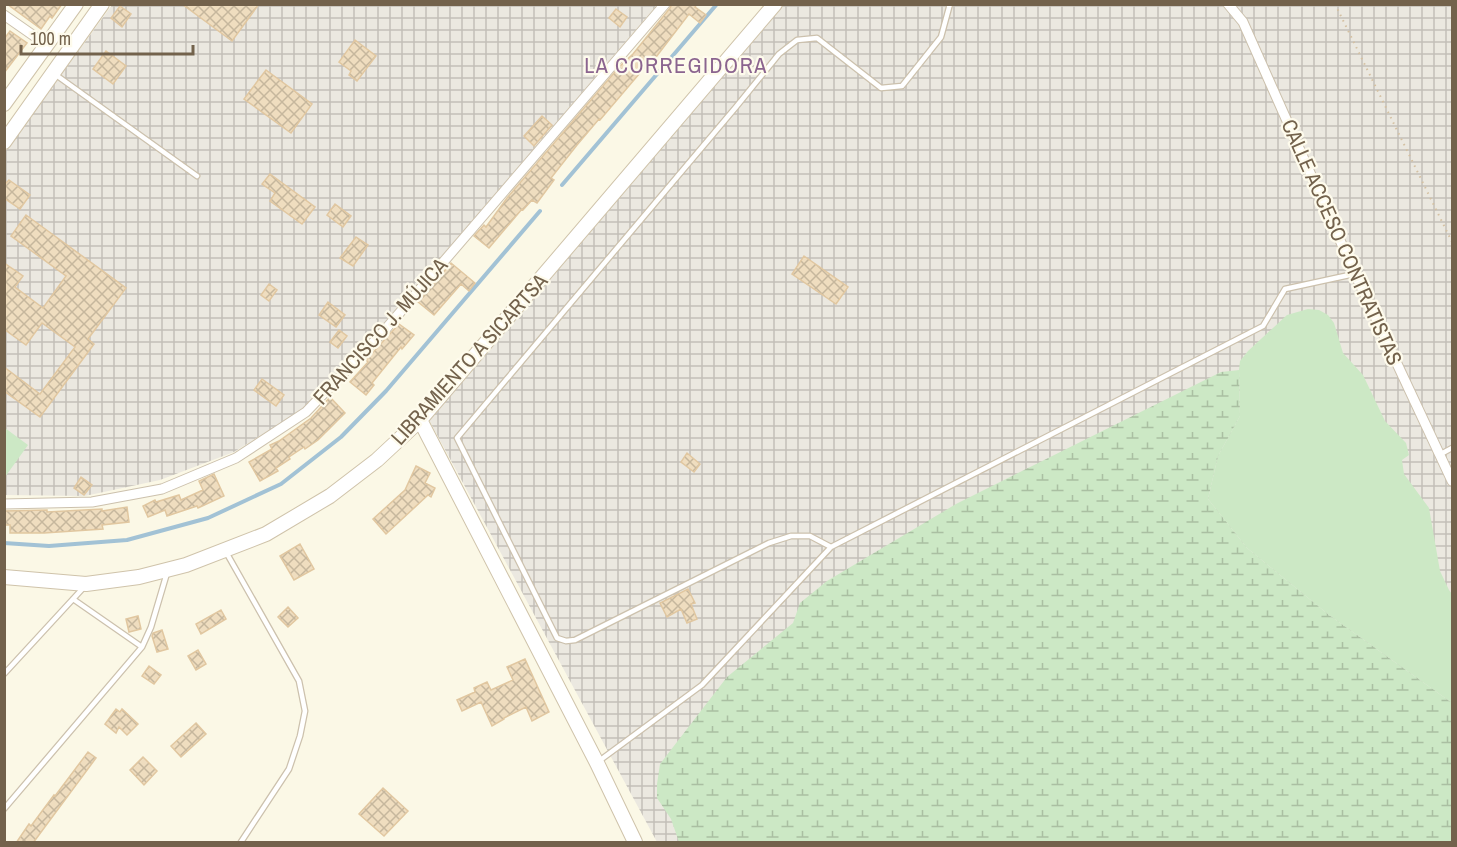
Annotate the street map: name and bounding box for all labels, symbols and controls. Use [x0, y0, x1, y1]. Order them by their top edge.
scale bar [21, 18, 194, 56]
text: 100 m [30, 26, 71, 51]
district label: LA CORREGIDORA [584, 50, 768, 80]
street label: CALLE ACCESO CONTRATISTAS [1275, 114, 1409, 370]
street label: FRANCISCO J. MÚJICA [306, 251, 454, 411]
street label: LIBRAMIENTO A SICARTSA [384, 267, 554, 451]

